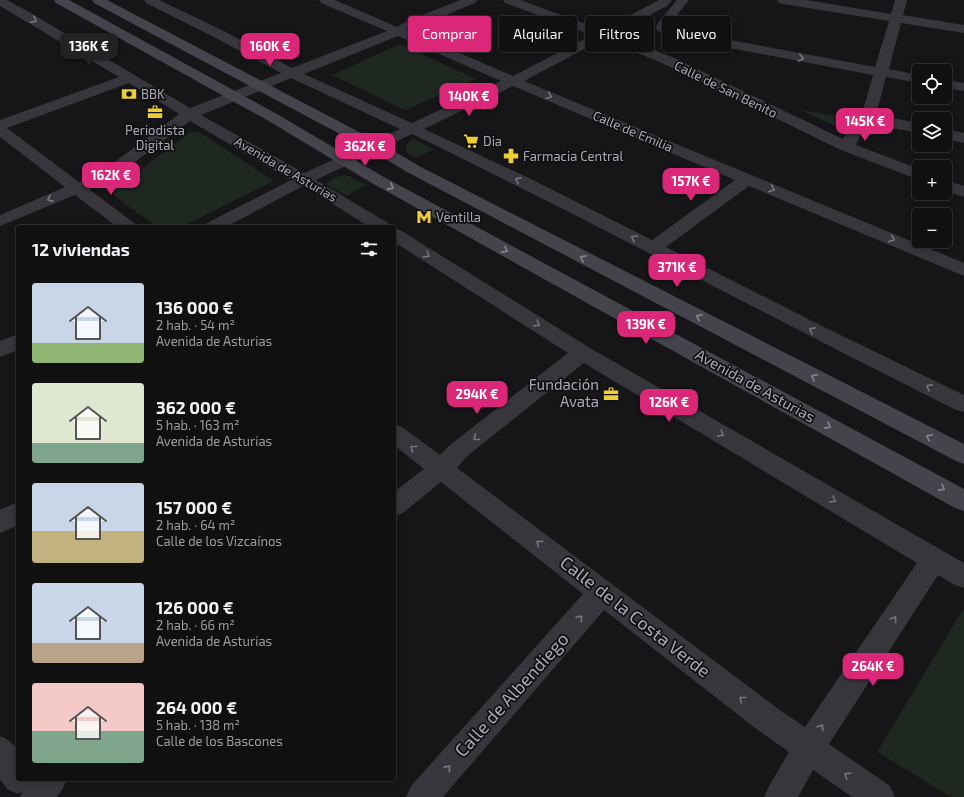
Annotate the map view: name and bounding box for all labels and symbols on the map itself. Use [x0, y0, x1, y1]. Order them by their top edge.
one-way arrow [30, 15, 37, 22]
pin: 136K € [56, 33, 122, 67]
pin: 160K € [237, 33, 303, 67]
one-way arrow [798, 53, 804, 61]
street label: Calle de San Benito [672, 57, 780, 121]
pin: 140K € [436, 83, 502, 117]
bank icon: BBK [120, 85, 138, 103]
place label: BBK [141, 86, 165, 102]
one-way arrow [544, 91, 552, 99]
office icon: Periodista Digital [146, 103, 164, 121]
street label: Calle de Emilia [590, 107, 676, 155]
pin: 145K € [832, 108, 898, 142]
place label: Periodista Digital [125, 122, 185, 153]
supermarket icon: Dia [462, 132, 480, 150]
street label: Avenida de Asturias [232, 133, 340, 205]
pin: 362K € [332, 133, 398, 167]
place label: Dia [483, 133, 502, 149]
pharmacy icon: Farmacia Central [502, 147, 520, 165]
place label: Farmacia Central [523, 148, 623, 164]
pin: 162K € [78, 162, 144, 196]
pin: 157K € [658, 168, 724, 202]
one-way arrow [515, 177, 522, 185]
one-way arrow [387, 182, 394, 190]
one-way arrow [768, 185, 775, 193]
one-way arrow [46, 195, 53, 203]
metro station icon: Ventilla [415, 208, 433, 226]
place label: Ventilla [436, 209, 481, 225]
one-way arrow [888, 235, 895, 243]
one-way arrow [631, 236, 639, 243]
one-way arrow [501, 245, 508, 252]
one-way arrow [423, 250, 430, 258]
pin: 371K € [644, 254, 710, 288]
one-way arrow [580, 255, 588, 262]
pin: 139K € [613, 311, 679, 345]
one-way arrow [696, 315, 703, 322]
one-way arrow [533, 319, 540, 327]
one-way arrow [809, 327, 816, 335]
street label: Avenida de Asturias [693, 345, 818, 425]
place label: Fundación Avata [529, 375, 599, 410]
one-way arrow [811, 375, 818, 382]
pin: 294K € [444, 381, 510, 415]
one-way arrow [926, 384, 933, 392]
office icon: Fundación Avata [602, 385, 620, 403]
pin: 126K € [636, 389, 702, 423]
one-way arrow [823, 421, 831, 429]
one-way arrow [717, 430, 724, 437]
one-way arrow [473, 433, 480, 440]
one-way arrow [926, 435, 934, 442]
one-way arrow [410, 445, 417, 452]
one-way arrow [938, 484, 945, 491]
one-way arrow [829, 496, 836, 503]
one-way arrow [536, 541, 543, 548]
street label: Calle de la Costa Verde [556, 551, 715, 682]
one-way arrow [576, 616, 583, 623]
one-way arrow [889, 617, 896, 624]
street label: Calle de Albendiego [450, 628, 573, 761]
pin: 264K € [840, 653, 906, 687]
one-way arrow [739, 697, 746, 704]
one-way arrow [816, 724, 824, 731]
one-way arrow [443, 765, 450, 773]
one-way arrow [844, 772, 851, 780]

